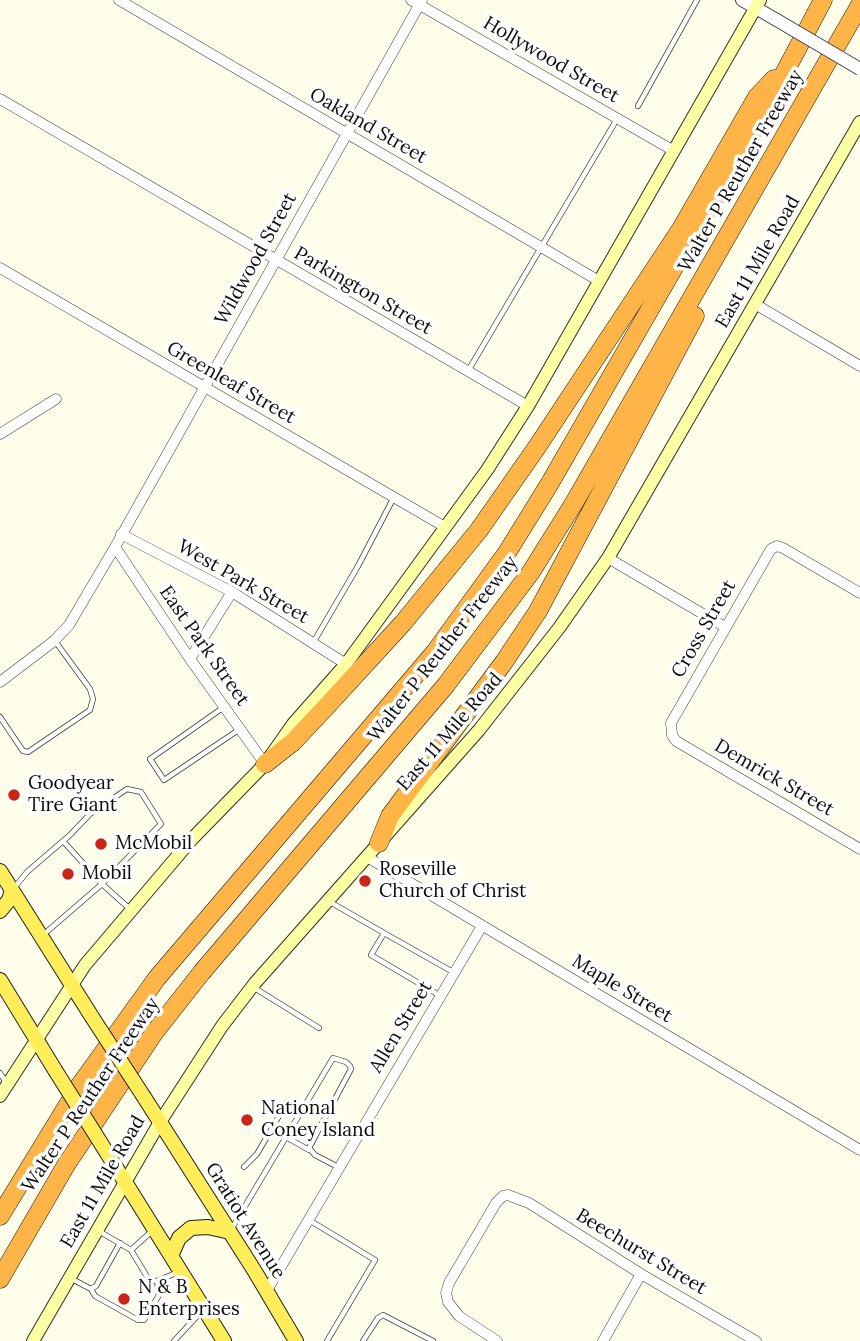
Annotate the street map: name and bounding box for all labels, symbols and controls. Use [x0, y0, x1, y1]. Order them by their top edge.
street label: Hollywood Street [479, 12, 623, 108]
street label: Walter P Reuther Freeway [674, 66, 808, 276]
street label: Oakland Street [305, 83, 431, 169]
street label: Wildwood Street [210, 189, 302, 329]
street label: East 11 Mile Road [711, 192, 805, 332]
street label: Parkington Street [290, 242, 436, 340]
street label: Greenleaf Street [162, 337, 300, 429]
street label: West Park Street [173, 535, 313, 629]
street label: Walter P Reuther Freeway [363, 552, 523, 746]
street label: Cross Street [667, 576, 741, 682]
street label: East Park Street [154, 582, 254, 710]
street label: East 11 Mile Road [393, 668, 507, 796]
street label: Demrick Street [710, 735, 838, 821]
place label: Goodyear Tire Giant [28, 773, 117, 817]
marker: Goodyear Tire Giant [6, 787, 22, 803]
place label: McMobil [115, 833, 192, 855]
marker: McMobil [93, 836, 109, 852]
place label: Roseville Church of Christ [379, 859, 526, 903]
place label: Mobil [82, 863, 132, 885]
marker: Mobil [60, 866, 76, 882]
marker: Roseville Church of Christ [357, 873, 373, 889]
street label: Maple Street [568, 950, 676, 1028]
street label: Allen Street [365, 977, 437, 1077]
street label: Walter P Reuther Freeway [17, 993, 165, 1197]
place label: National Coney Island [261, 1098, 375, 1142]
street label: East 11 Mile Road [56, 1112, 150, 1252]
marker: National Coney Island [239, 1112, 255, 1128]
street label: Gratiot Avenue [200, 1159, 290, 1283]
street label: Beechurst Street [572, 1204, 710, 1300]
place label: N & B Enterprises [138, 1277, 240, 1321]
marker: N & B Enterprises [116, 1291, 132, 1307]

